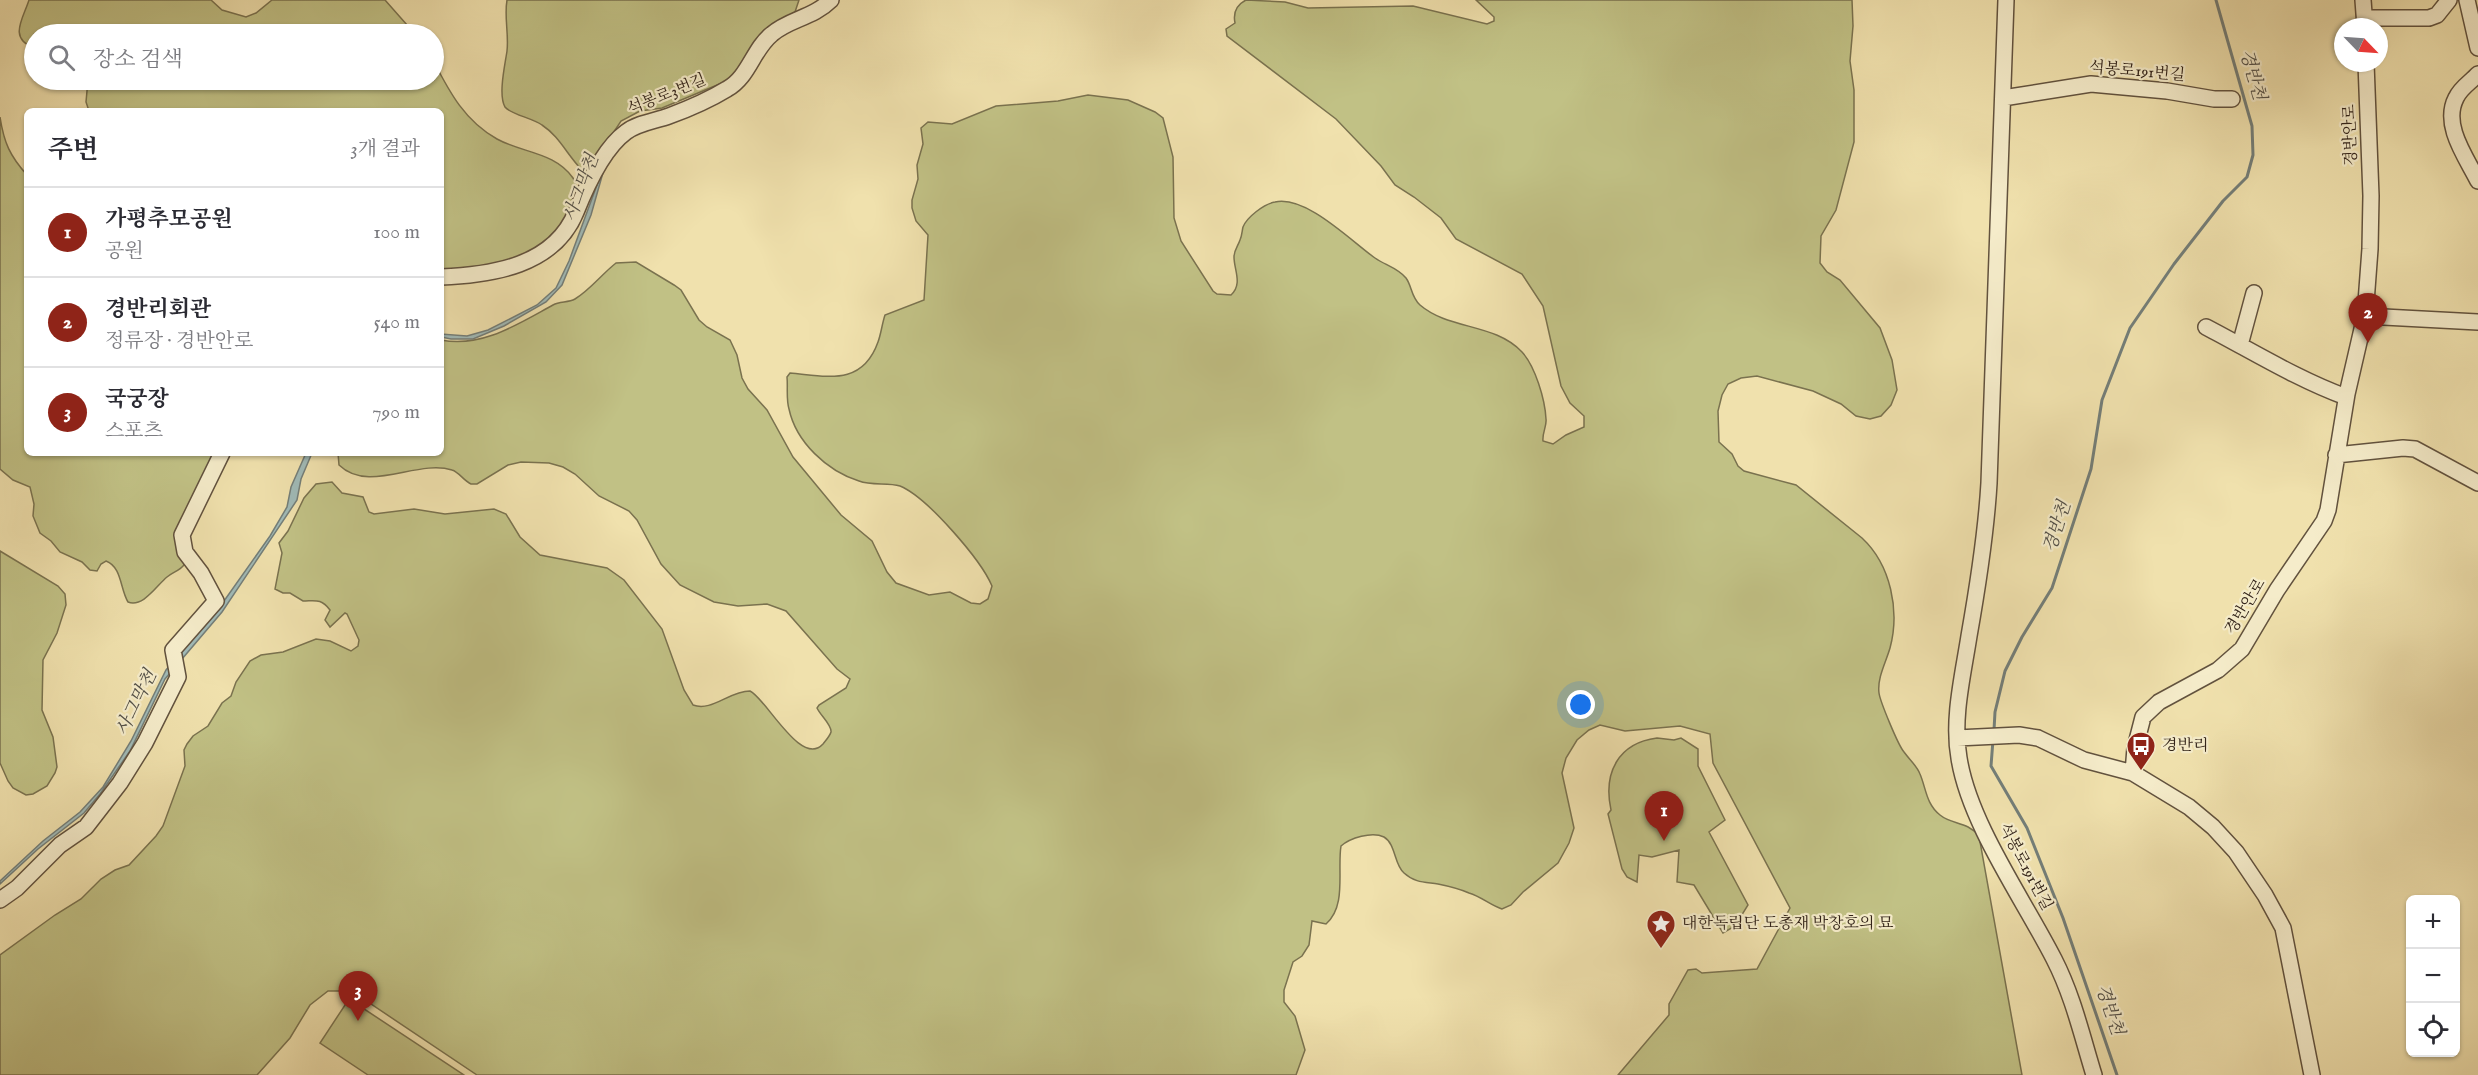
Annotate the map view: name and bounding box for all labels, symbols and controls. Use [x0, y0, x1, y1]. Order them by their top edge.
north arrow [2334, 18, 2388, 72]
search box [24, 24, 444, 90]
icon: search [45, 41, 78, 74]
text: 장소 검색 [93, 46, 183, 74]
water label: 경반천 [2234, 47, 2271, 105]
street label: 석봉로191번길 [2088, 58, 2186, 86]
street label: 석봉로3번길 [625, 70, 709, 120]
street label: 경반안로 [2340, 103, 2362, 166]
text: 주변 [48, 134, 98, 167]
text: 3개 결과 [350, 137, 420, 162]
water label: 사그막천 [559, 150, 605, 225]
text: 가평추모공원 [105, 206, 233, 234]
text: 1 [64, 220, 71, 245]
text: 100 m [373, 220, 420, 245]
text: 공원 [105, 239, 144, 264]
pin: 2 [2348, 294, 2388, 343]
text: 경반리회관 [105, 296, 211, 324]
text: 2 [63, 310, 72, 335]
text: 540 m [373, 310, 420, 335]
text: 정류장 · 경반안로 [105, 329, 253, 354]
text: 국궁장 [105, 386, 169, 414]
text: 3 [64, 400, 71, 425]
text: 790 m [372, 400, 420, 425]
text: 스포츠 [105, 419, 163, 444]
water label: 경반천 [2039, 497, 2077, 555]
street label: 경반안로 [2222, 575, 2271, 639]
water label: 사그막천 [111, 665, 163, 739]
your location [1566, 690, 1595, 719]
bus stop icon: 경반리 [2125, 730, 2157, 772]
place label: 경반리 [2162, 736, 2208, 756]
pin: 1 [1644, 792, 1684, 841]
street label: 석봉로191번길 [1994, 820, 2056, 914]
map controls [2406, 895, 2460, 1057]
button: + [2406, 895, 2460, 949]
place icon: 대한독립단 도총재 박창호의 묘 [1645, 908, 1677, 950]
place label: 대한독립단 도총재 박창호의 묘 [1682, 914, 1894, 934]
button: − [2406, 949, 2460, 1003]
pin: 3 [338, 972, 378, 1021]
water label: 경반천 [2090, 982, 2129, 1040]
button: locate [2406, 1003, 2460, 1057]

